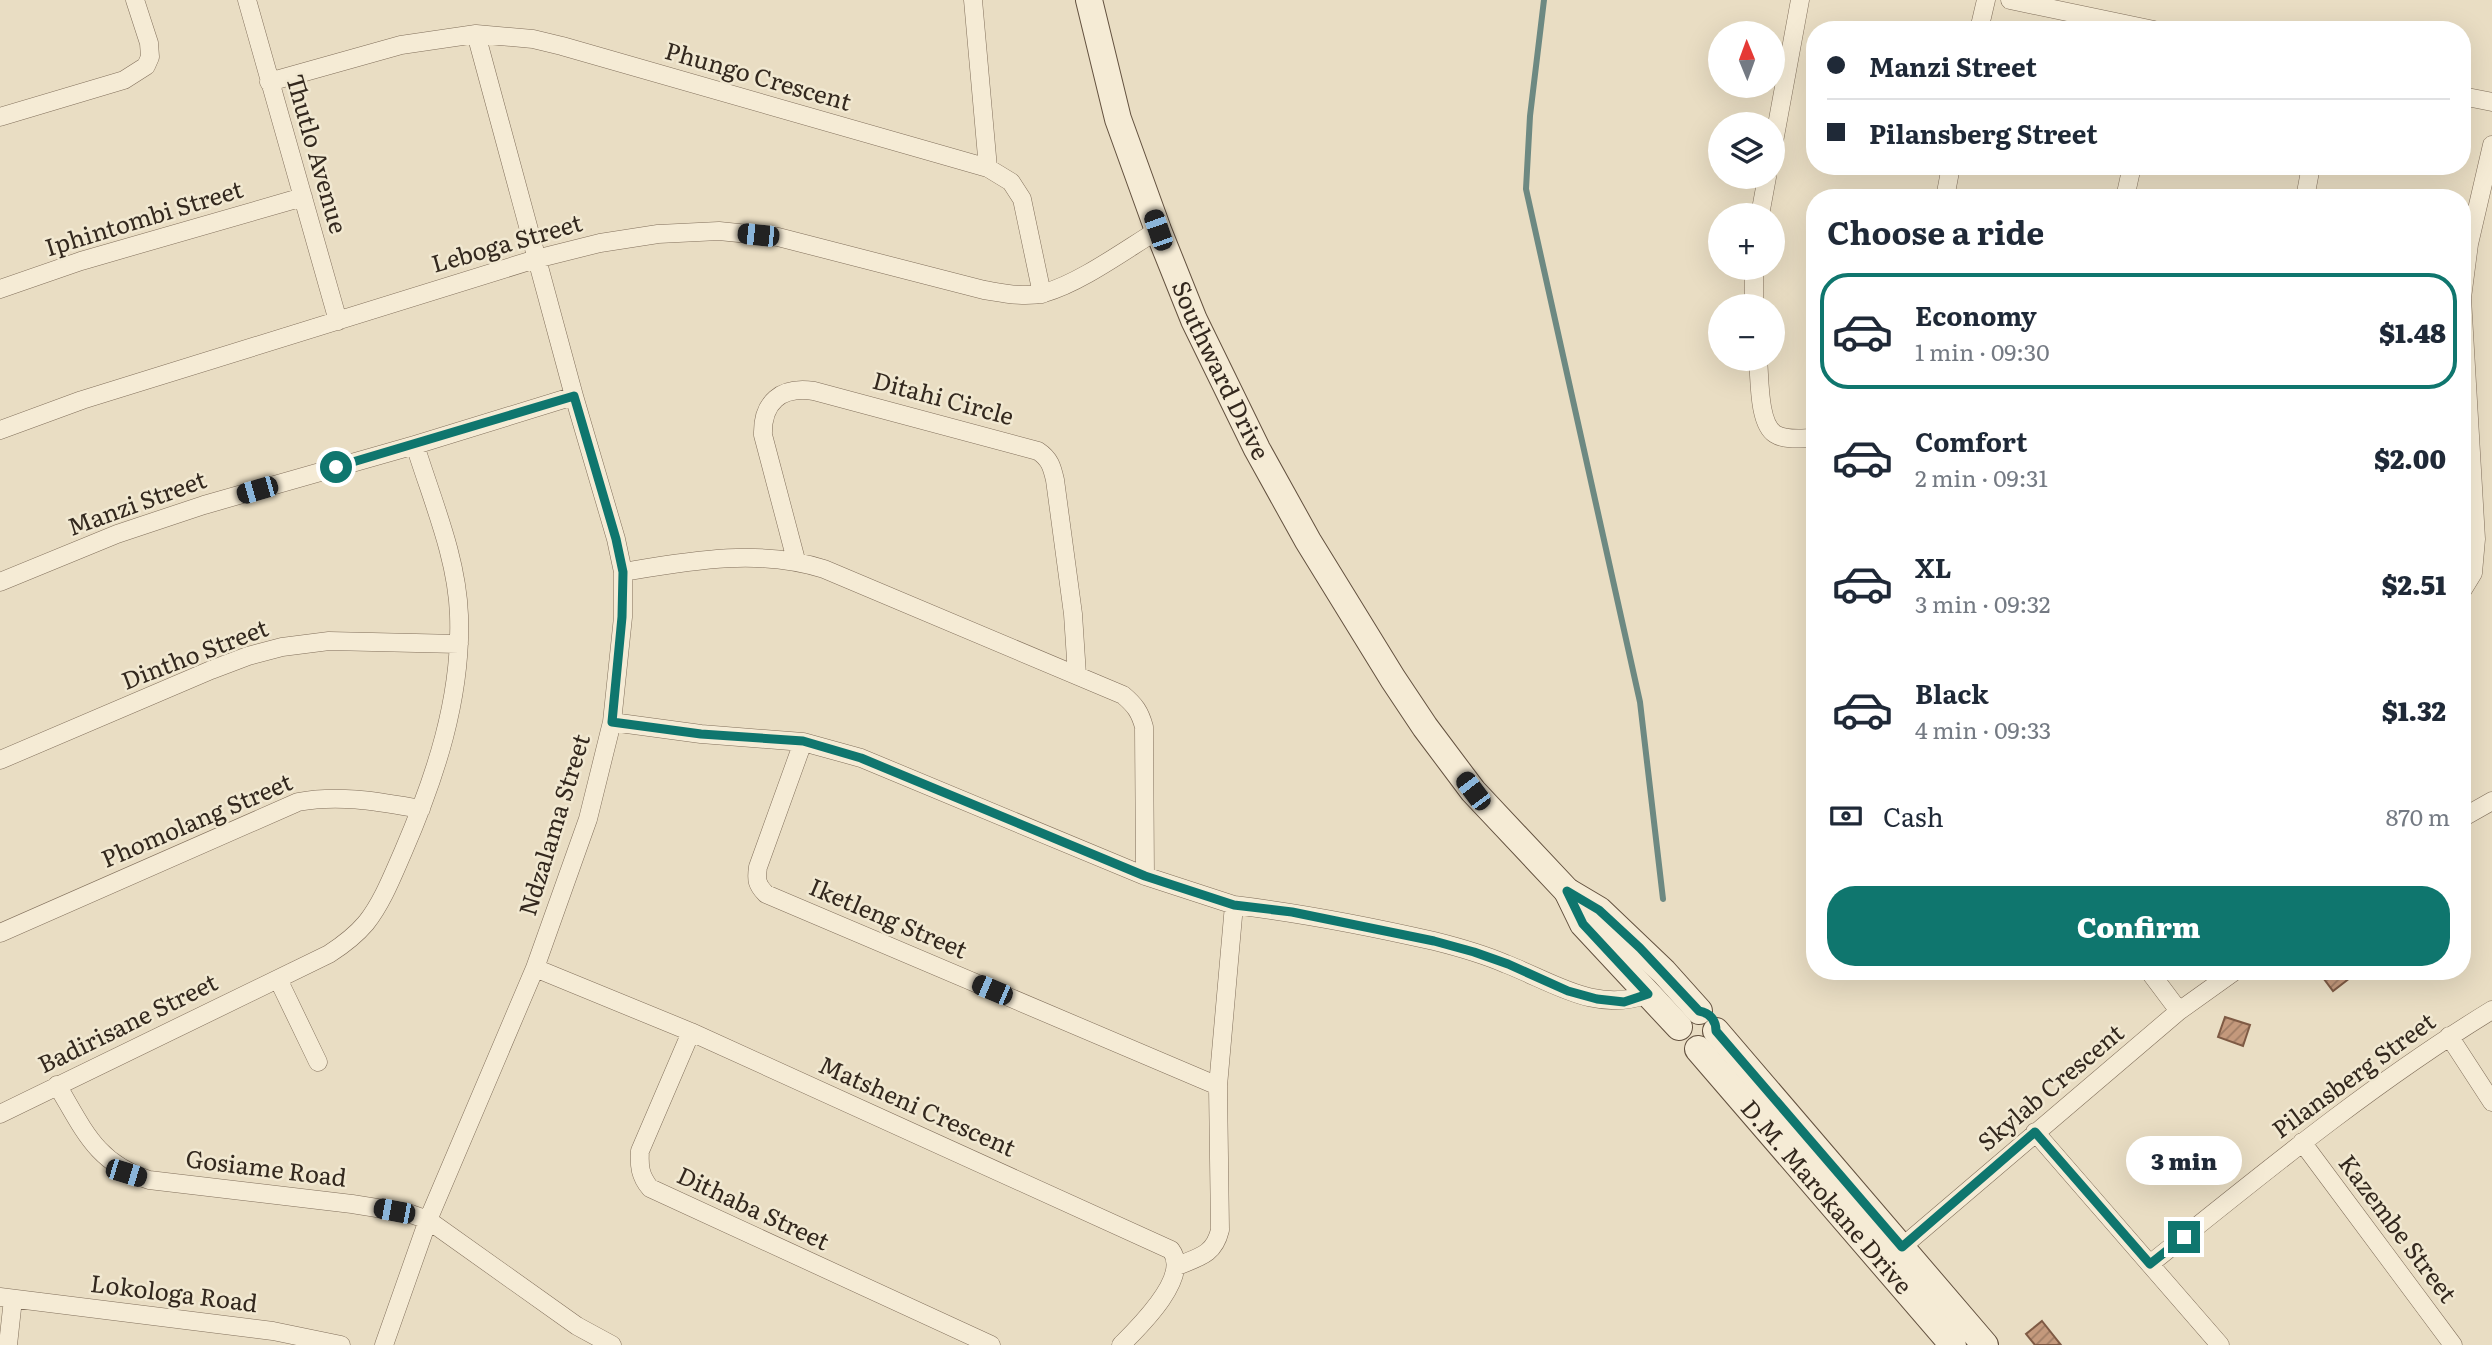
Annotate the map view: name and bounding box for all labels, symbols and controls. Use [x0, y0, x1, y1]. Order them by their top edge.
north arrow [1708, 21, 1785, 98]
map controls [1708, 21, 1785, 371]
street label: Phungo Crescent [661, 31, 856, 118]
text: Manzi Street [1869, 46, 2037, 85]
street label: Thutlo Avenue [279, 70, 358, 237]
button: layers [1708, 112, 1785, 189]
text: Pilansberg Street [1869, 113, 2098, 152]
street label: Iphintombi Street [40, 170, 247, 263]
street label: Leboga Street [427, 203, 586, 280]
button: + [1708, 203, 1785, 280]
car [1142, 207, 1175, 253]
text: Choose a ride [1827, 207, 2044, 255]
car [737, 222, 780, 248]
street label: Southward Drive [1165, 275, 1279, 465]
button: − [1708, 294, 1785, 371]
text: Economy [1915, 295, 2037, 334]
icon: car [1831, 300, 1894, 363]
text: $1.48 [2379, 312, 2446, 351]
text: 1 min · 09:30 [1915, 334, 2050, 368]
street label: Ditahi Circle [869, 361, 1018, 432]
text: Comfort [1915, 421, 2027, 460]
icon: car [1831, 426, 1894, 489]
text: $2.00 [2374, 438, 2446, 477]
route start [320, 451, 352, 483]
street label: Manzi Street [62, 460, 211, 543]
text: 2 min · 09:31 [1915, 460, 2048, 494]
car [234, 474, 281, 506]
text: XL [1915, 547, 1952, 586]
icon: car [1831, 552, 1894, 615]
text: $2.51 [2382, 564, 2446, 603]
text: 3 min · 09:32 [1915, 586, 2050, 620]
street label: Dintho Street [116, 609, 273, 697]
text: Black [1915, 673, 1989, 712]
icon: car [1831, 678, 1894, 741]
text: $1.32 [2382, 690, 2446, 729]
text: 4 min · 09:33 [1915, 712, 2051, 746]
street label: Ndzalama Street [508, 729, 597, 920]
street label: Phomolang Street [95, 763, 297, 875]
car [1452, 768, 1495, 814]
text: Cash [1883, 796, 1944, 835]
icon: cash [1827, 797, 1865, 835]
text: 870 m [2386, 799, 2450, 833]
street label: Iketleng Street [804, 868, 974, 966]
button: Confirm [1827, 886, 2450, 966]
street label: Badirisane Street [31, 963, 223, 1080]
car [969, 972, 1016, 1008]
street label: Pilansberg Street [2264, 1003, 2442, 1145]
street label: Skylab Crescent [1969, 1014, 2130, 1158]
street label: Matsheni Crescent [814, 1046, 1022, 1164]
street label: D.M. Marokane Drive [1734, 1091, 1922, 1301]
callout: 3 min [2126, 1136, 2242, 1184]
street label: Gosiame Road [184, 1139, 349, 1194]
text: 3 min [2151, 1143, 2217, 1177]
street label: Kazembe Street [2332, 1146, 2467, 1309]
street label: Dithaba Street [672, 1156, 836, 1257]
car [103, 1157, 150, 1189]
car [372, 1197, 417, 1225]
route end [2168, 1221, 2200, 1253]
street label: Lokologa Road [89, 1264, 260, 1319]

